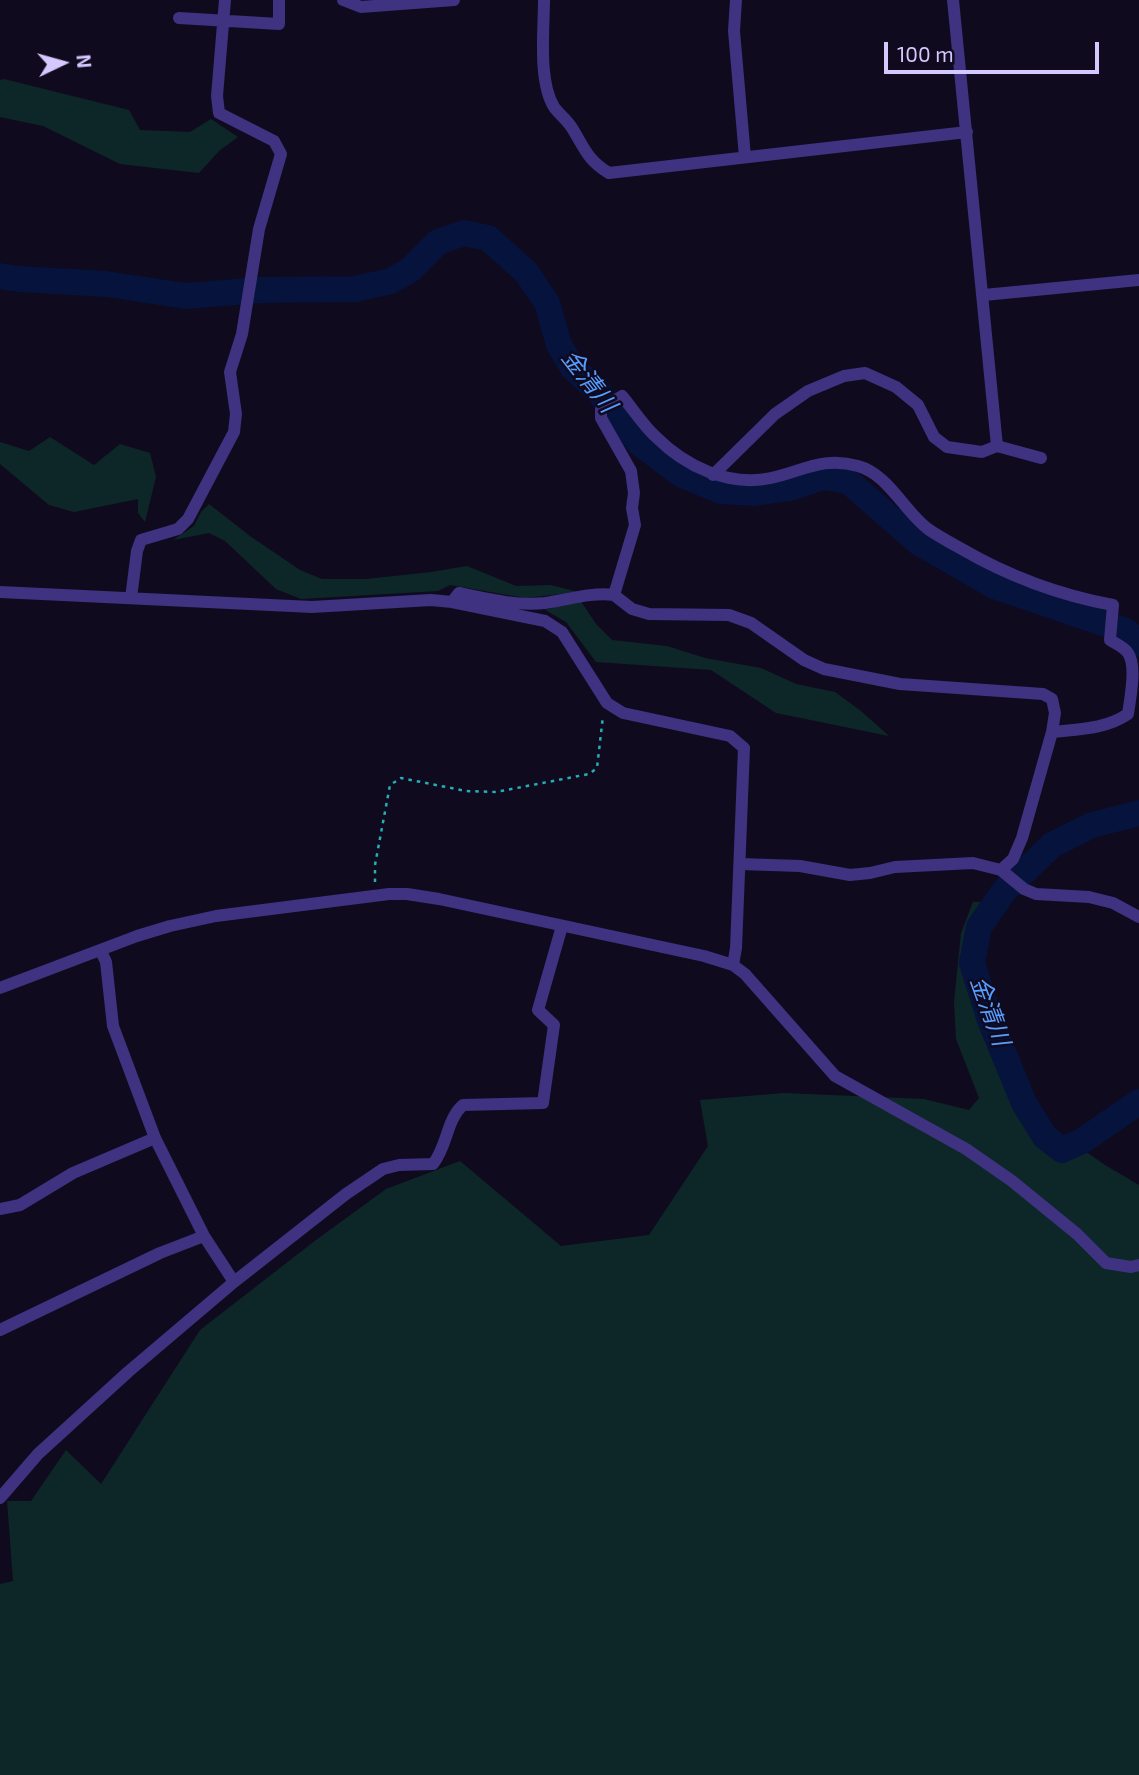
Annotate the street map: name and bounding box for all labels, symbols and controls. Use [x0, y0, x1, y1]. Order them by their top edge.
north arrow [28, 28, 98, 98]
scale bar [887, 28, 1102, 72]
text: 100 m [897, 41, 954, 66]
text: N [72, 53, 96, 69]
water label: 金清川 [555, 344, 623, 418]
water label: 金清川 [964, 972, 1016, 1050]

